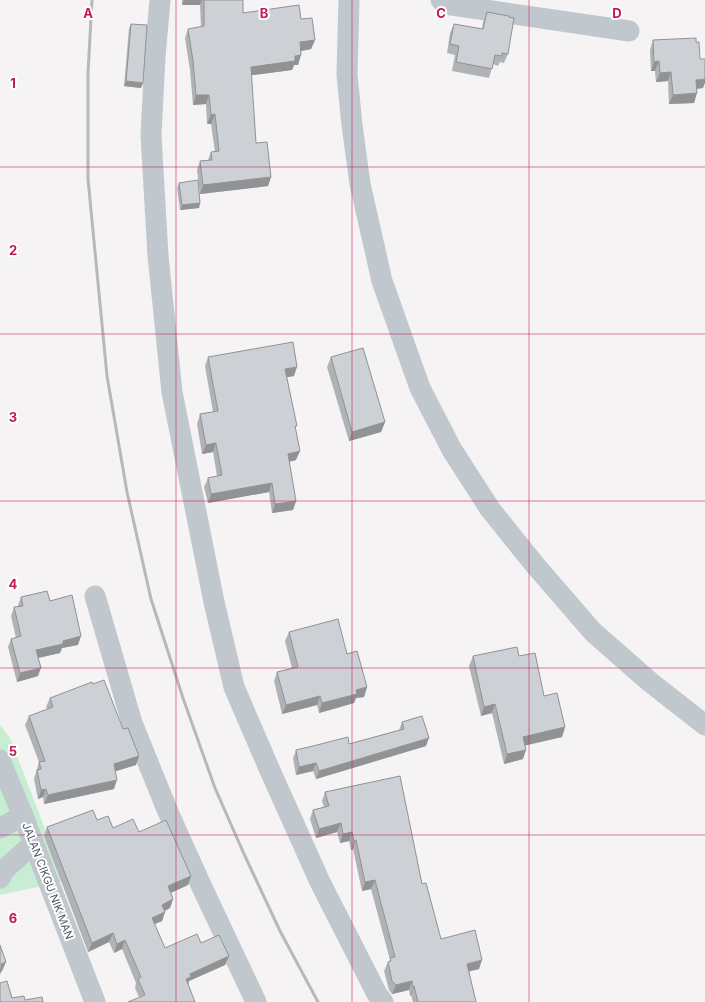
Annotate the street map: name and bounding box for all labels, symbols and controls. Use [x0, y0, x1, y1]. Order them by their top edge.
text: A [83, 5, 93, 21]
text: B [260, 5, 269, 21]
text: C [436, 5, 446, 21]
text: D [612, 5, 622, 21]
text: 1 [10, 75, 16, 91]
text: 2 [9, 242, 17, 258]
text: 3 [9, 409, 17, 425]
text: 4 [9, 576, 18, 592]
text: 5 [9, 743, 17, 759]
street label: JALAN CIKGU NIK MAN [19, 821, 77, 941]
text: 6 [9, 910, 17, 926]

